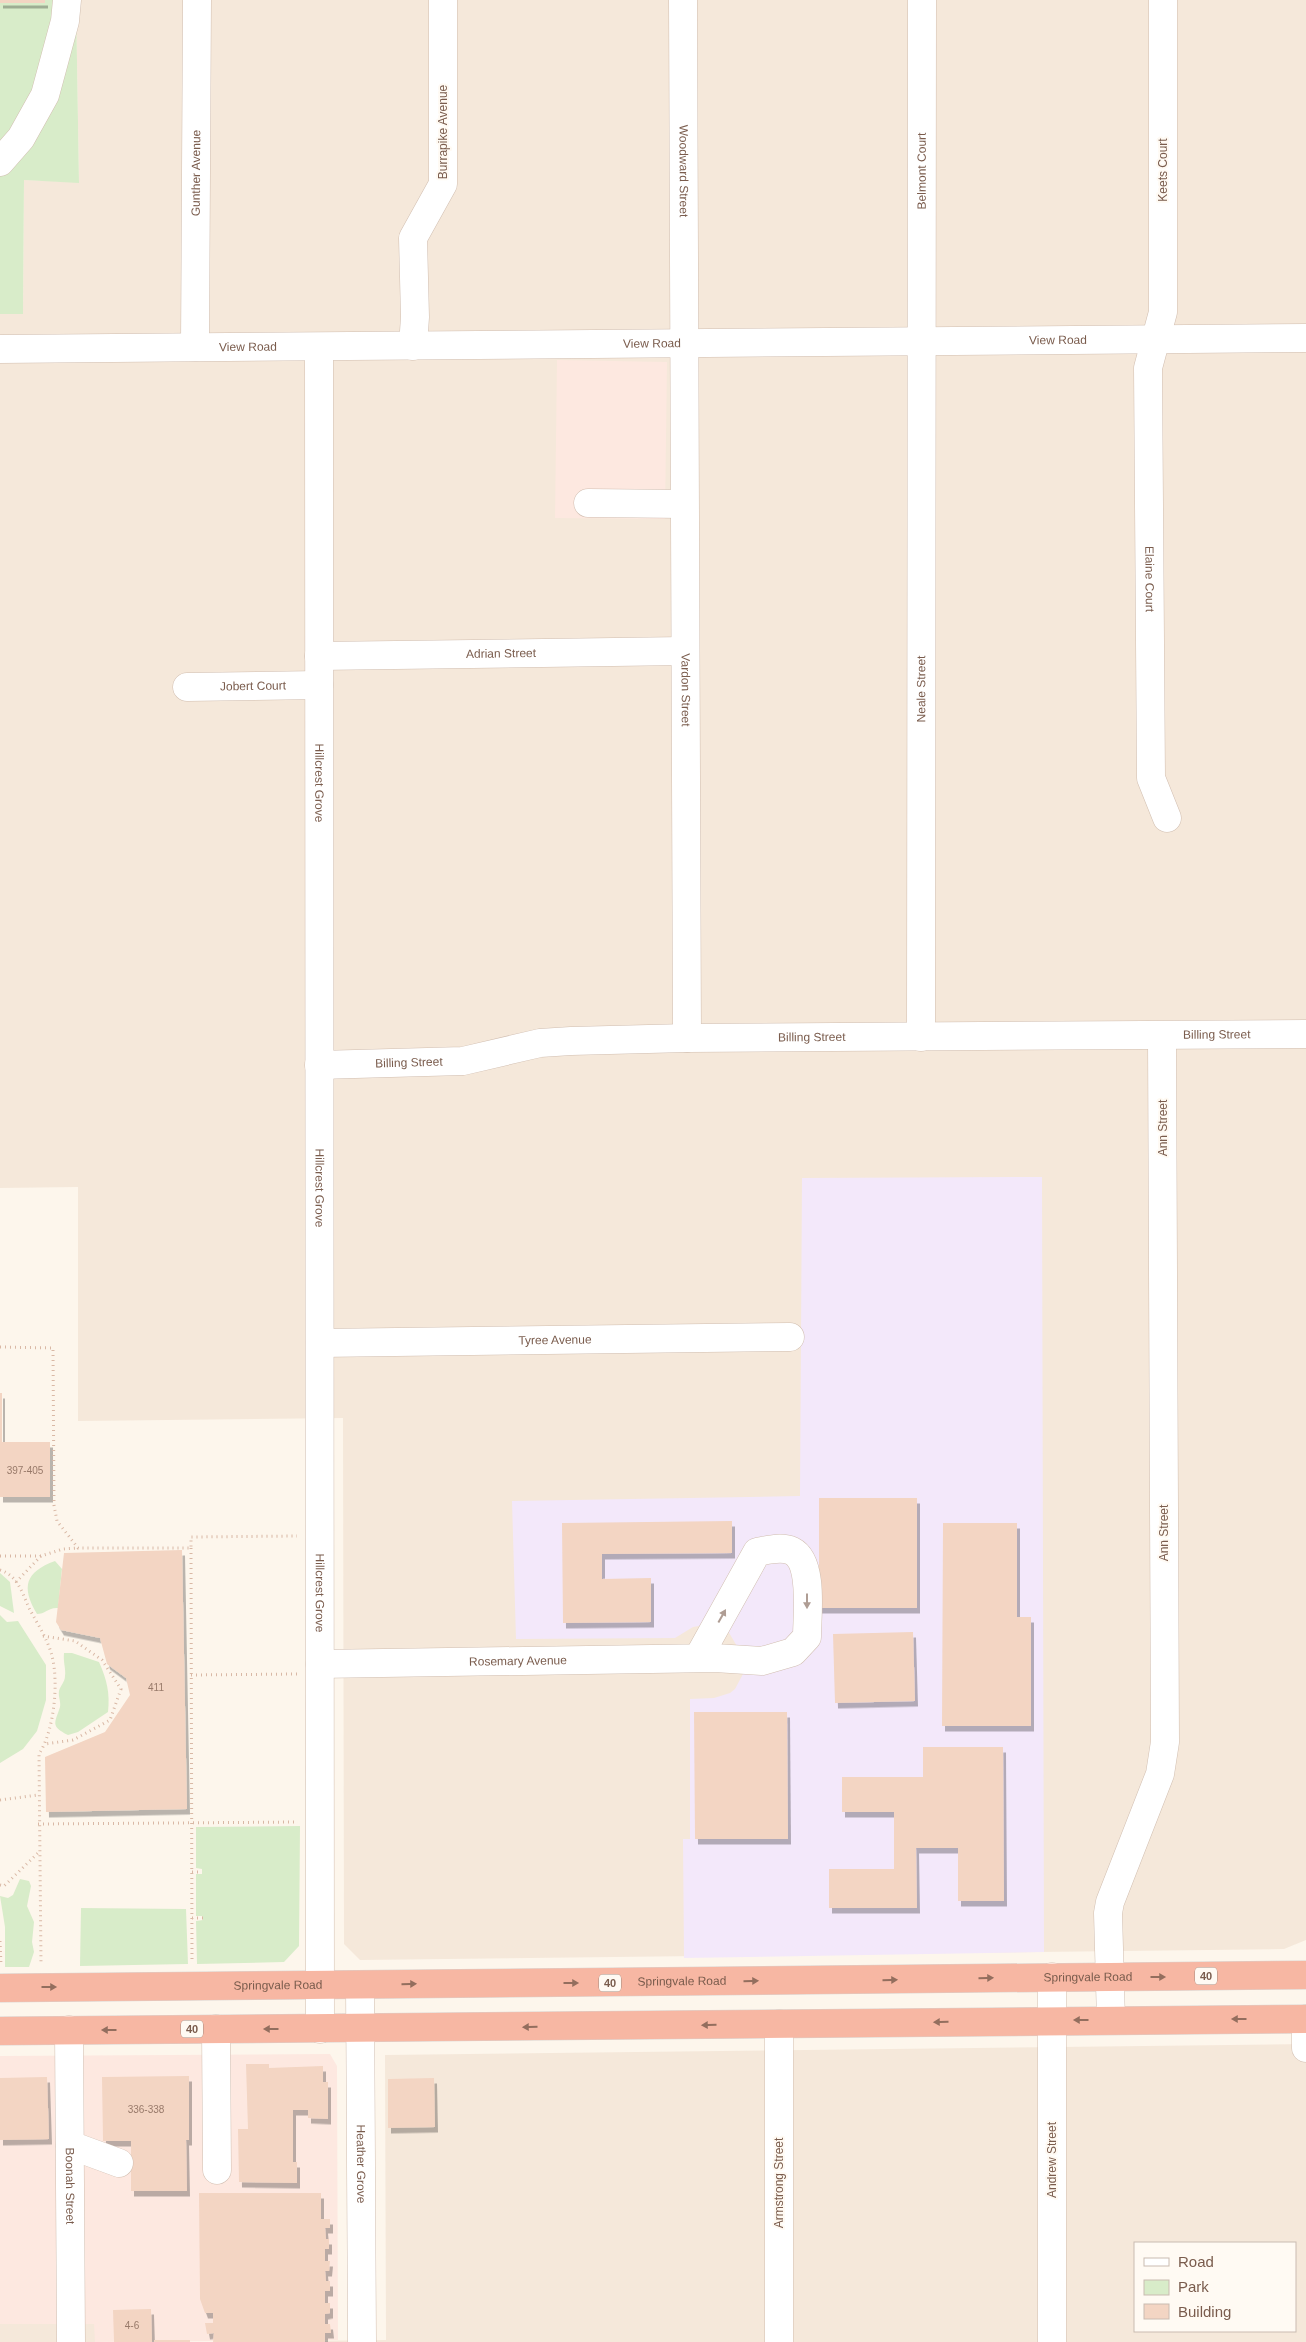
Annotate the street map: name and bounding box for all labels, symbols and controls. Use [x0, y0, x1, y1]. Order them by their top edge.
street label: Burrapike Avenue [436, 84, 450, 179]
street label: Woodward Street [676, 125, 691, 218]
street label: Gunther Avenue [189, 129, 203, 216]
street label: Belmont Court [915, 132, 929, 209]
street label: Keets Court [1156, 138, 1170, 202]
street label: View Road [1029, 333, 1087, 347]
street label: View Road [623, 336, 681, 351]
street label: View Road [219, 340, 277, 354]
street label: Elaine Court [1142, 546, 1157, 613]
street label: Adrian Street [466, 646, 537, 661]
street label: Vardon Street [679, 653, 693, 727]
street label: Neale Street [914, 655, 928, 722]
street label: Jobert Court [220, 678, 287, 694]
street label: Hillcrest Grove [312, 744, 326, 823]
street label: Billing Street [1183, 1027, 1251, 1042]
street label: Billing Street [778, 1030, 846, 1044]
street label: Billing Street [375, 1055, 444, 1070]
street label: Ann Street [1156, 1099, 1170, 1156]
street label: Hillcrest Grove [312, 1149, 327, 1228]
street label: Tyree Avenue [518, 1333, 592, 1347]
house number: 397-405 [7, 1465, 44, 1476]
street label: Ann Street [1157, 1504, 1171, 1561]
street label: Hillcrest Grove [313, 1554, 327, 1633]
one-way arrow [803, 1593, 811, 1609]
one-way arrow [718, 1608, 726, 1623]
street label: Rosemary Avenue [469, 1653, 567, 1669]
house number: 411 [148, 1682, 164, 1693]
road number: 40 [1195, 1968, 1217, 1984]
street label: Springvale Road [1043, 1970, 1132, 1985]
one-way arrow [1151, 1973, 1167, 1981]
street label: Springvale Road [637, 1974, 726, 1989]
one-way arrow [978, 1974, 994, 1982]
road number: 40 [599, 1975, 621, 1992]
one-way arrow [882, 1976, 898, 1984]
one-way arrow [744, 1977, 760, 1985]
street label: Springvale Road [233, 1978, 322, 1993]
one-way arrow [564, 1979, 580, 1987]
one-way arrow [401, 1980, 417, 1988]
one-way arrow [41, 1983, 57, 1991]
one-way arrow [1231, 2015, 1247, 2023]
one-way arrow [1073, 2016, 1089, 2024]
one-way arrow [933, 2018, 949, 2026]
road number: 40 [181, 2020, 203, 2038]
one-way arrow [700, 2021, 716, 2029]
one-way arrow [522, 2023, 538, 2031]
one-way arrow [263, 2025, 279, 2033]
one-way arrow [101, 2026, 117, 2034]
house number: 336-338 [128, 2104, 165, 2115]
street label: Andrew Street [1045, 2121, 1059, 2198]
street label: Heather Grove [354, 2125, 368, 2204]
street label: Armstrong Street [772, 2137, 786, 2228]
street label: Boonah Street [63, 2148, 77, 2225]
legend [1134, 2242, 1296, 2332]
text: Road [1178, 2253, 1214, 2270]
text: Park [1178, 2278, 1209, 2295]
text: Building [1178, 2303, 1231, 2320]
house number: 4-6 [125, 2320, 140, 2331]

